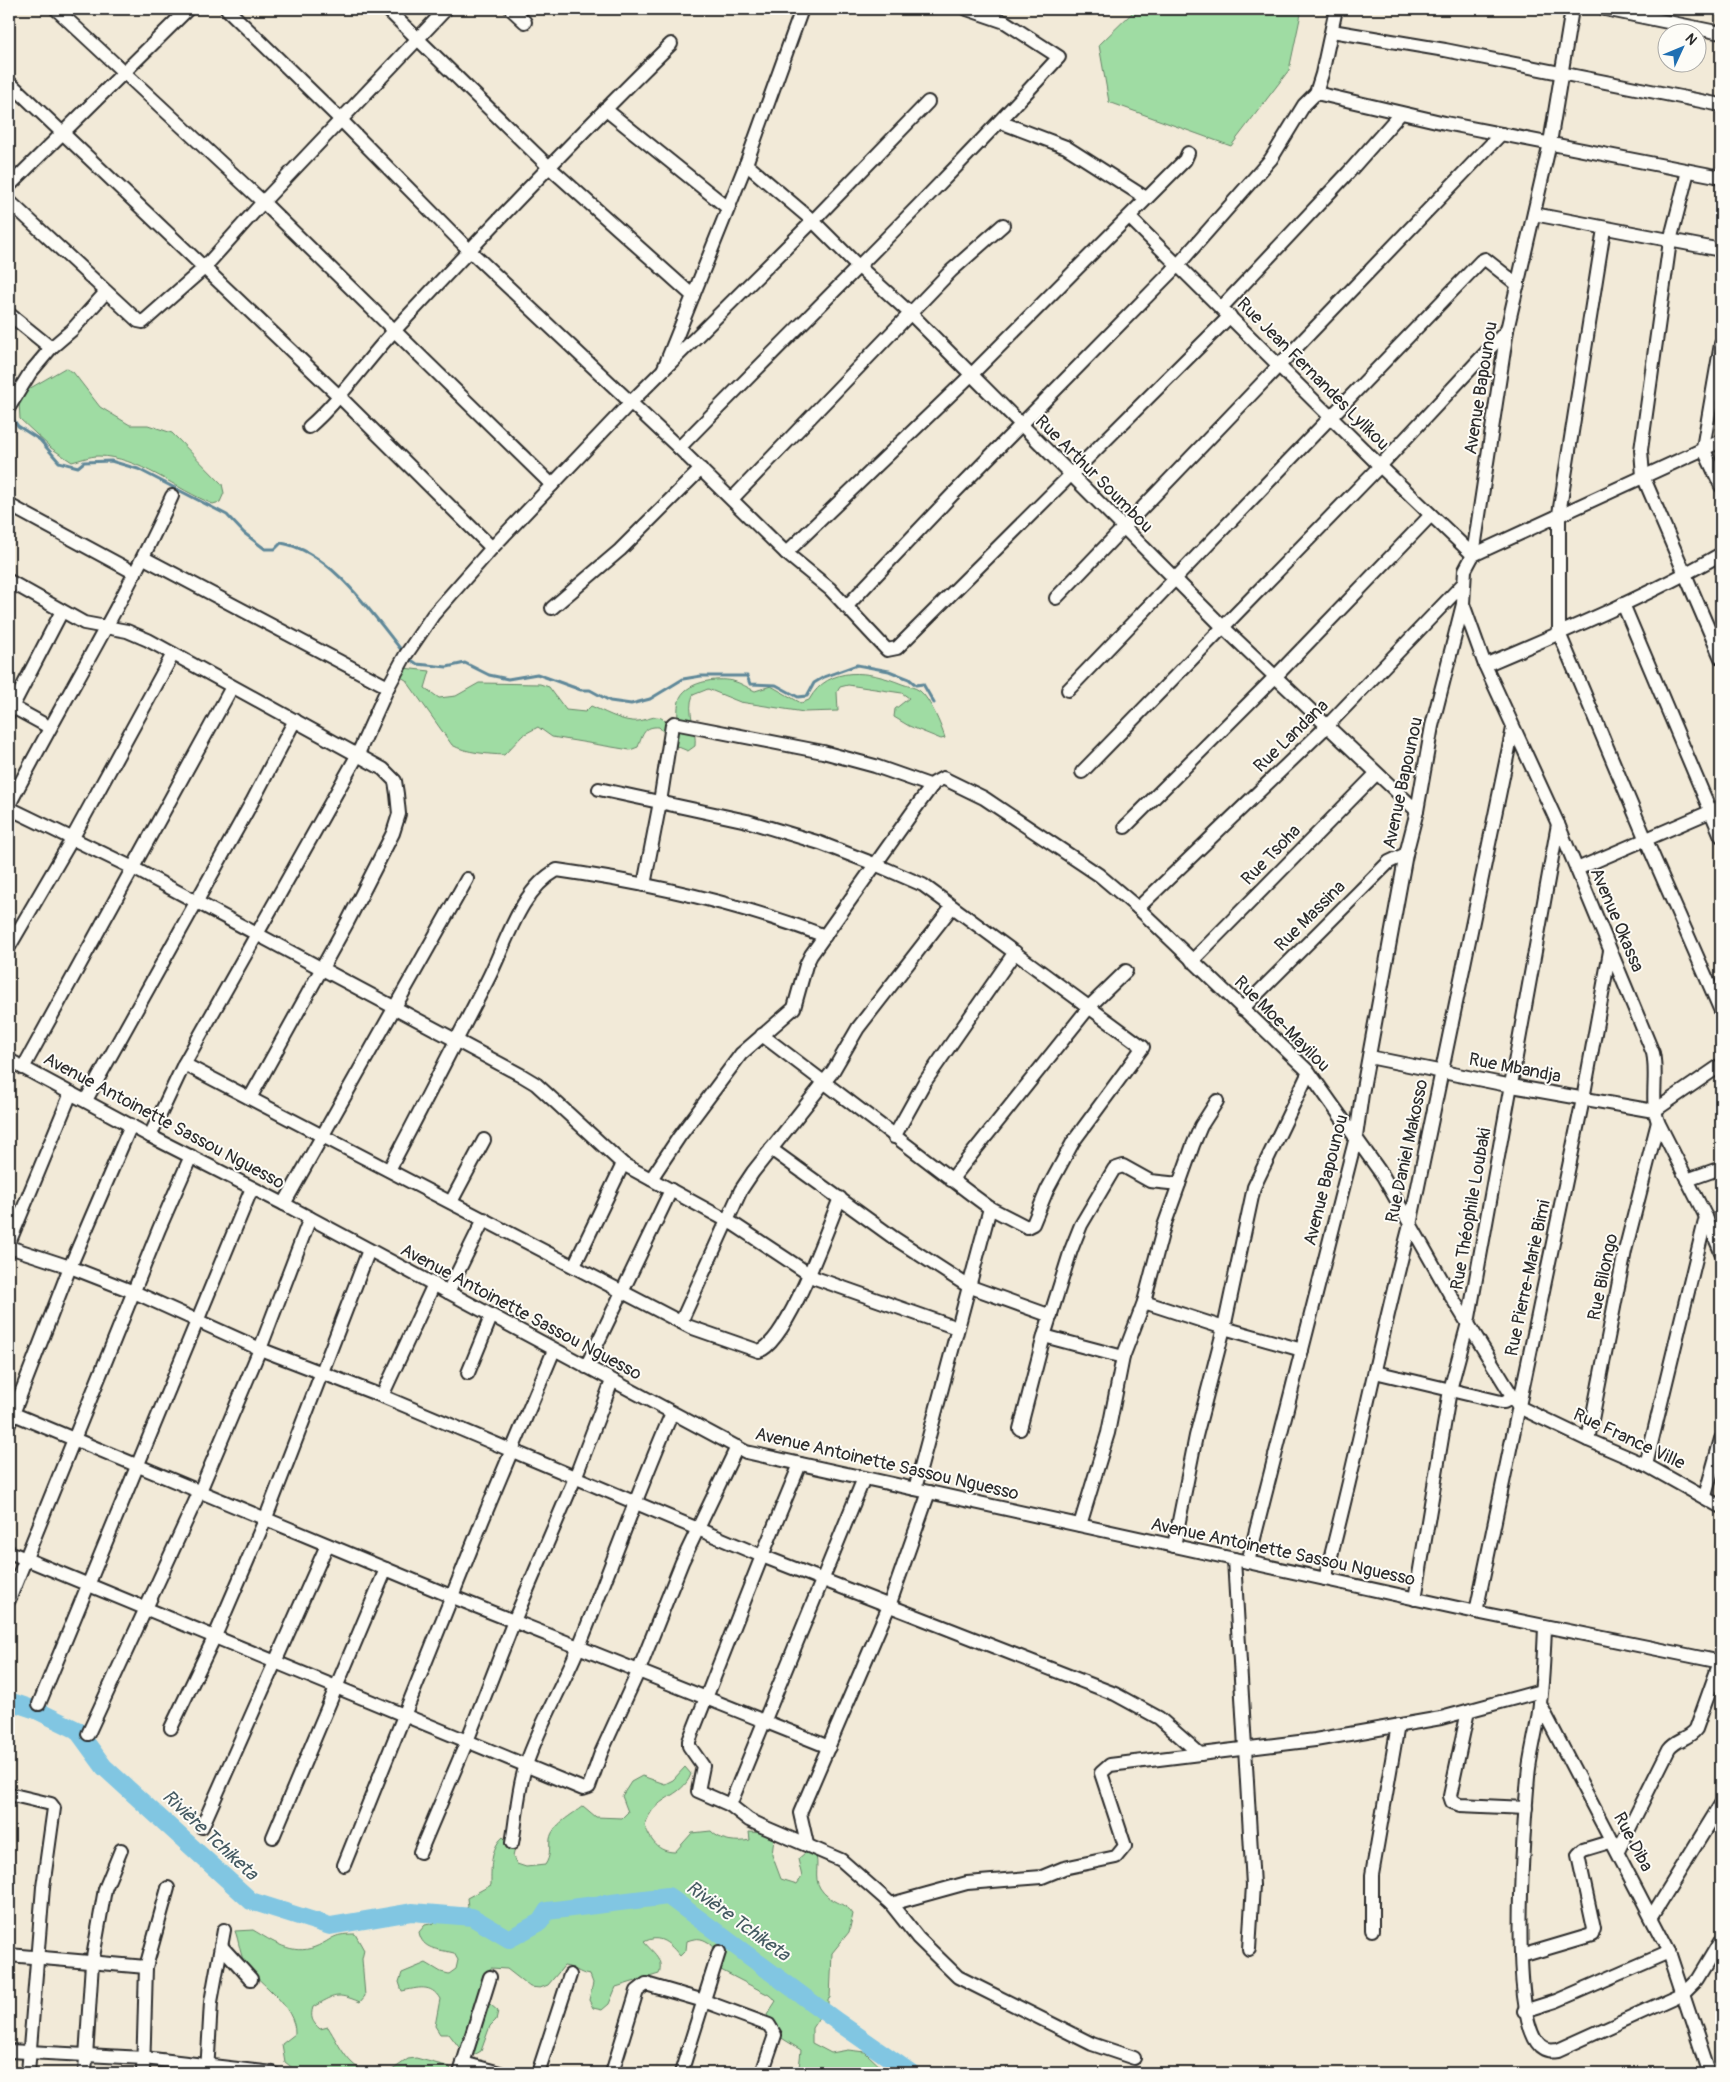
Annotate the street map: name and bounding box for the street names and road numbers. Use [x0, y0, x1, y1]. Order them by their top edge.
street label: Rue Jean Fernandes Lylikou [1232, 293, 1394, 455]
street label: Avenue Bapounou [1459, 320, 1503, 456]
street label: Rue Arthur Soumbou [1030, 410, 1158, 538]
street label: Rue Landana [1249, 695, 1333, 777]
street label: Avenue Bapounou [1378, 715, 1428, 851]
street label: Rue Tsoha [1236, 820, 1306, 890]
street label: Avenue Okassa [1585, 864, 1649, 976]
street label: Rue Massina [1270, 876, 1350, 956]
street label: Rue Moe-Mayilou [1229, 971, 1335, 1077]
street label: Avenue Antoinette Sassou Nguesso [40, 1048, 289, 1195]
street label: Rue Mbandja [1467, 1048, 1563, 1088]
street label: Rue Daniel Makosso [1381, 1077, 1434, 1225]
street label: Avenue Bapounou [1299, 1112, 1353, 1248]
street label: Rue Théophile Loubaki [1445, 1126, 1497, 1292]
street label: Rue Pierre-Marie Bimi [1500, 1198, 1556, 1358]
street label: Rue Bilongo [1583, 1231, 1623, 1323]
street label: Avenue Antoinette Sassou Nguesso [397, 1239, 646, 1386]
street label: Rue France Ville [1569, 1403, 1689, 1475]
street label: Avenue Antoinette Sassou Nguesso [753, 1422, 1021, 1506]
street label: Avenue Antoinette Sassou Nguesso [1149, 1513, 1418, 1591]
street label: Rue Diba [1608, 1808, 1658, 1876]

